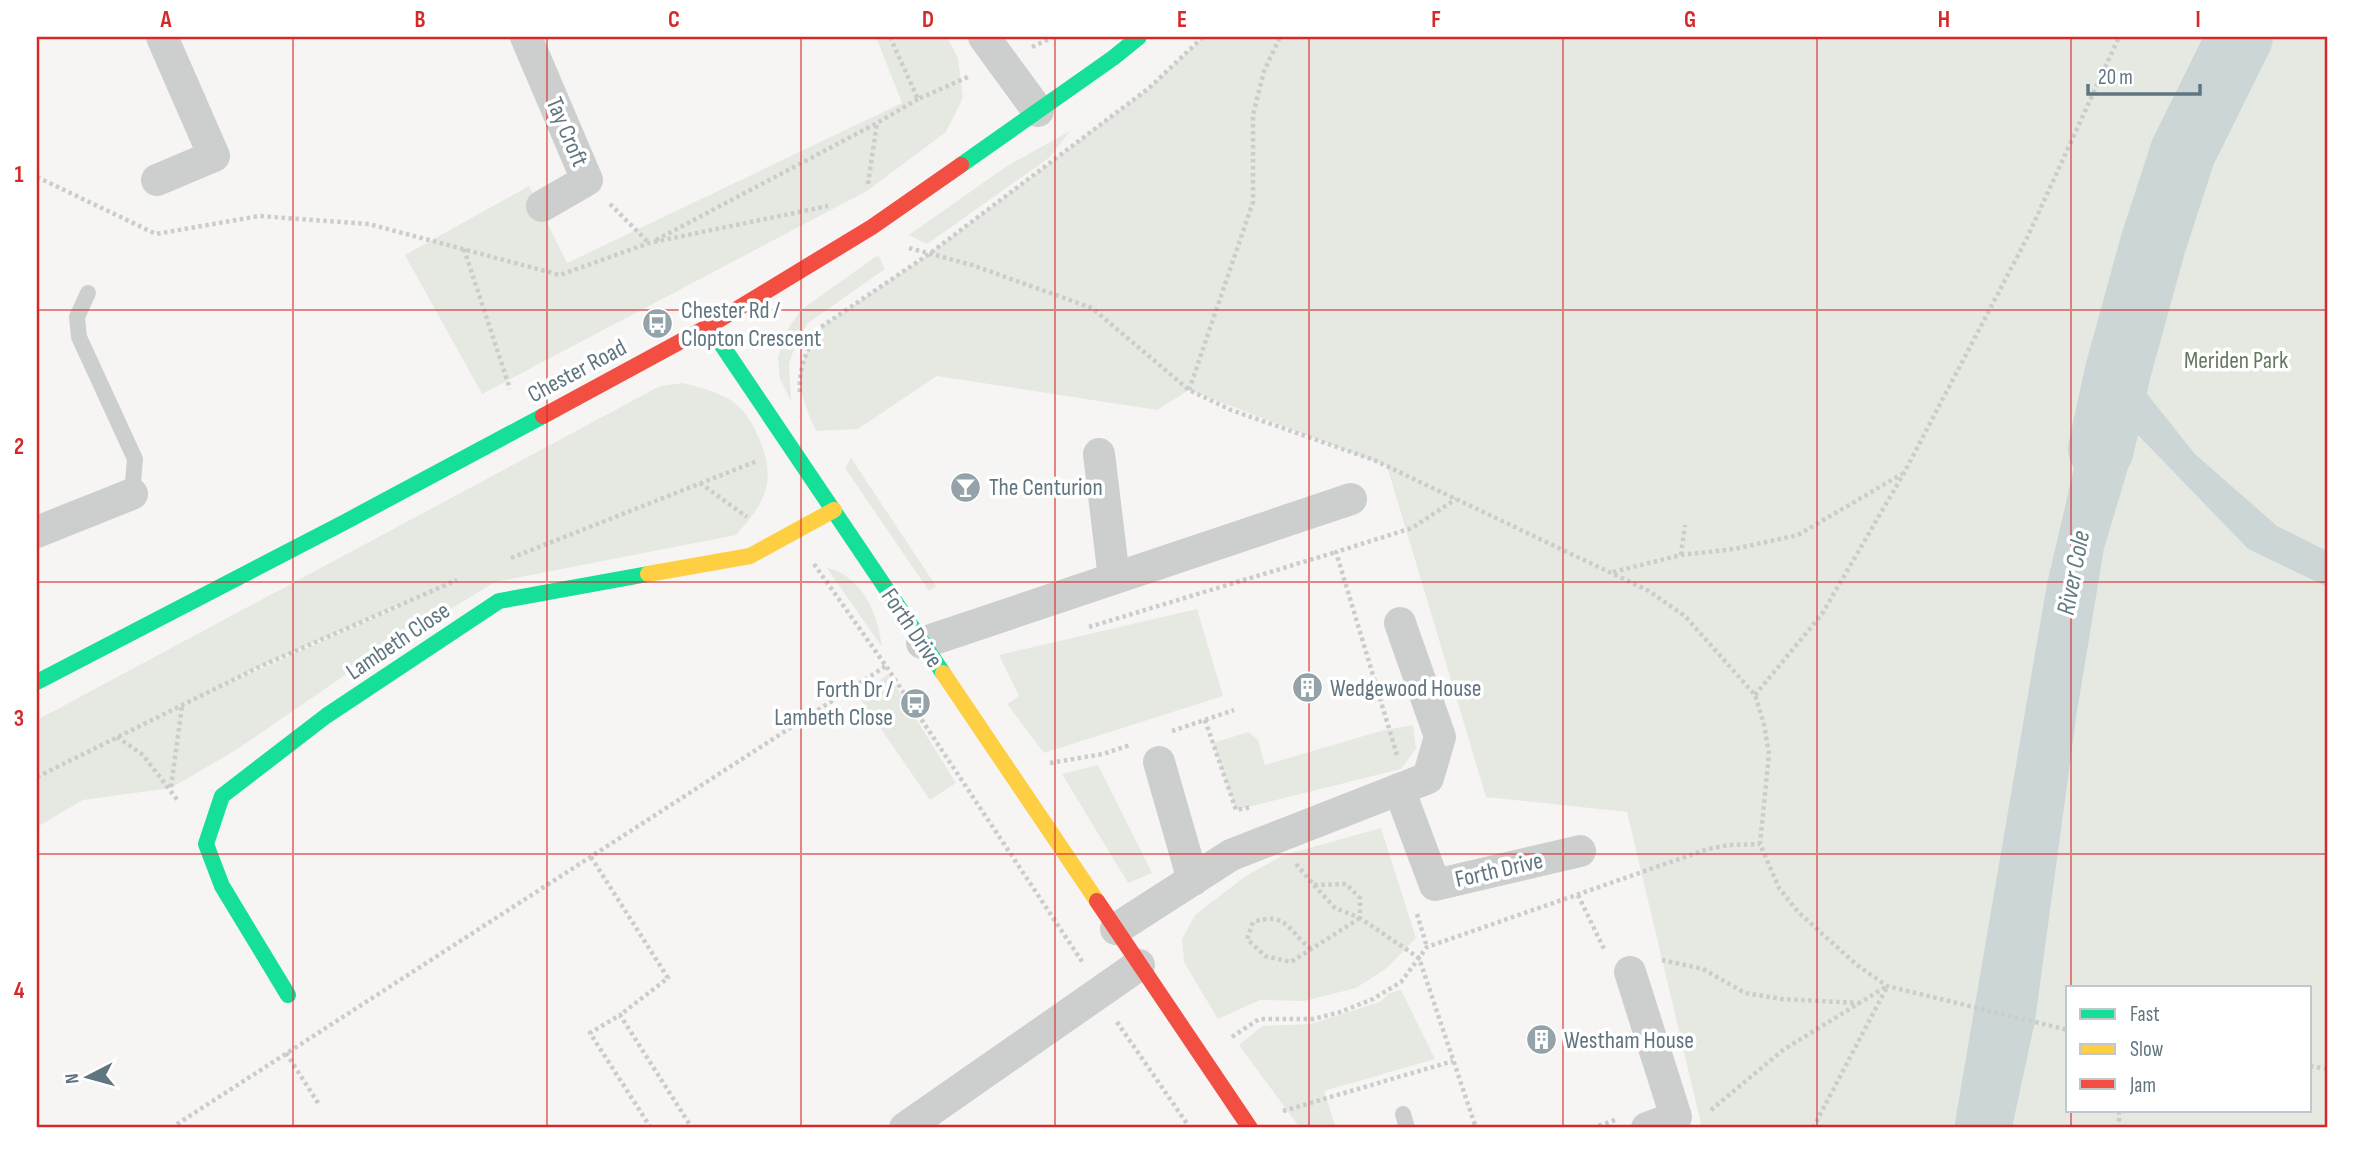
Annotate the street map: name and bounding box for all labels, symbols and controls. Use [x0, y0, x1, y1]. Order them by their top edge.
text: A [160, 6, 173, 34]
text: B [415, 6, 426, 34]
text: C [668, 6, 680, 34]
text: D [922, 6, 934, 34]
text: E [1177, 6, 1187, 34]
text: F [1431, 6, 1441, 34]
text: G [1684, 6, 1696, 34]
text: H [1938, 6, 1950, 34]
text: I [2195, 6, 2201, 34]
scale bar [2088, 52, 2200, 96]
text: 20 m [2098, 65, 2133, 90]
street label: Tay Croft [539, 93, 595, 171]
text: 1 [14, 161, 24, 189]
place label: Chester Rd / Clopton Crescent [681, 296, 821, 353]
bus stop icon: Chester Rd / Clopton Crescent [641, 307, 675, 341]
street label: Chester Road [523, 333, 631, 409]
park label: Meriden Park [2184, 346, 2288, 375]
text: 2 [14, 433, 24, 461]
bar icon: The Centurion [949, 470, 983, 504]
place label: The Centurion [989, 473, 1103, 502]
water label: River Cole [2051, 528, 2097, 618]
street label: Forth Drive [875, 583, 949, 673]
street label: Lambeth Close [341, 596, 455, 686]
building icon: Wedgewood House [1290, 671, 1324, 705]
place label: Wedgewood House [1330, 674, 1482, 703]
place label: Forth Dr / Lambeth Close [774, 675, 893, 732]
bus stop icon: Forth Dr / Lambeth Close [899, 686, 933, 720]
text: 3 [14, 705, 24, 733]
street label: Forth Drive [1452, 846, 1546, 894]
text: 4 [14, 977, 25, 1005]
legend [2066, 986, 2312, 1112]
text: Fast [2130, 1002, 2160, 1027]
building icon: Westham House [1524, 1023, 1558, 1057]
place label: Westham House [1564, 1026, 1694, 1055]
text: Slow [2130, 1037, 2164, 1062]
north arrow [52, 1042, 122, 1112]
text: N [61, 1072, 85, 1085]
text: Jam [2129, 1073, 2156, 1098]

